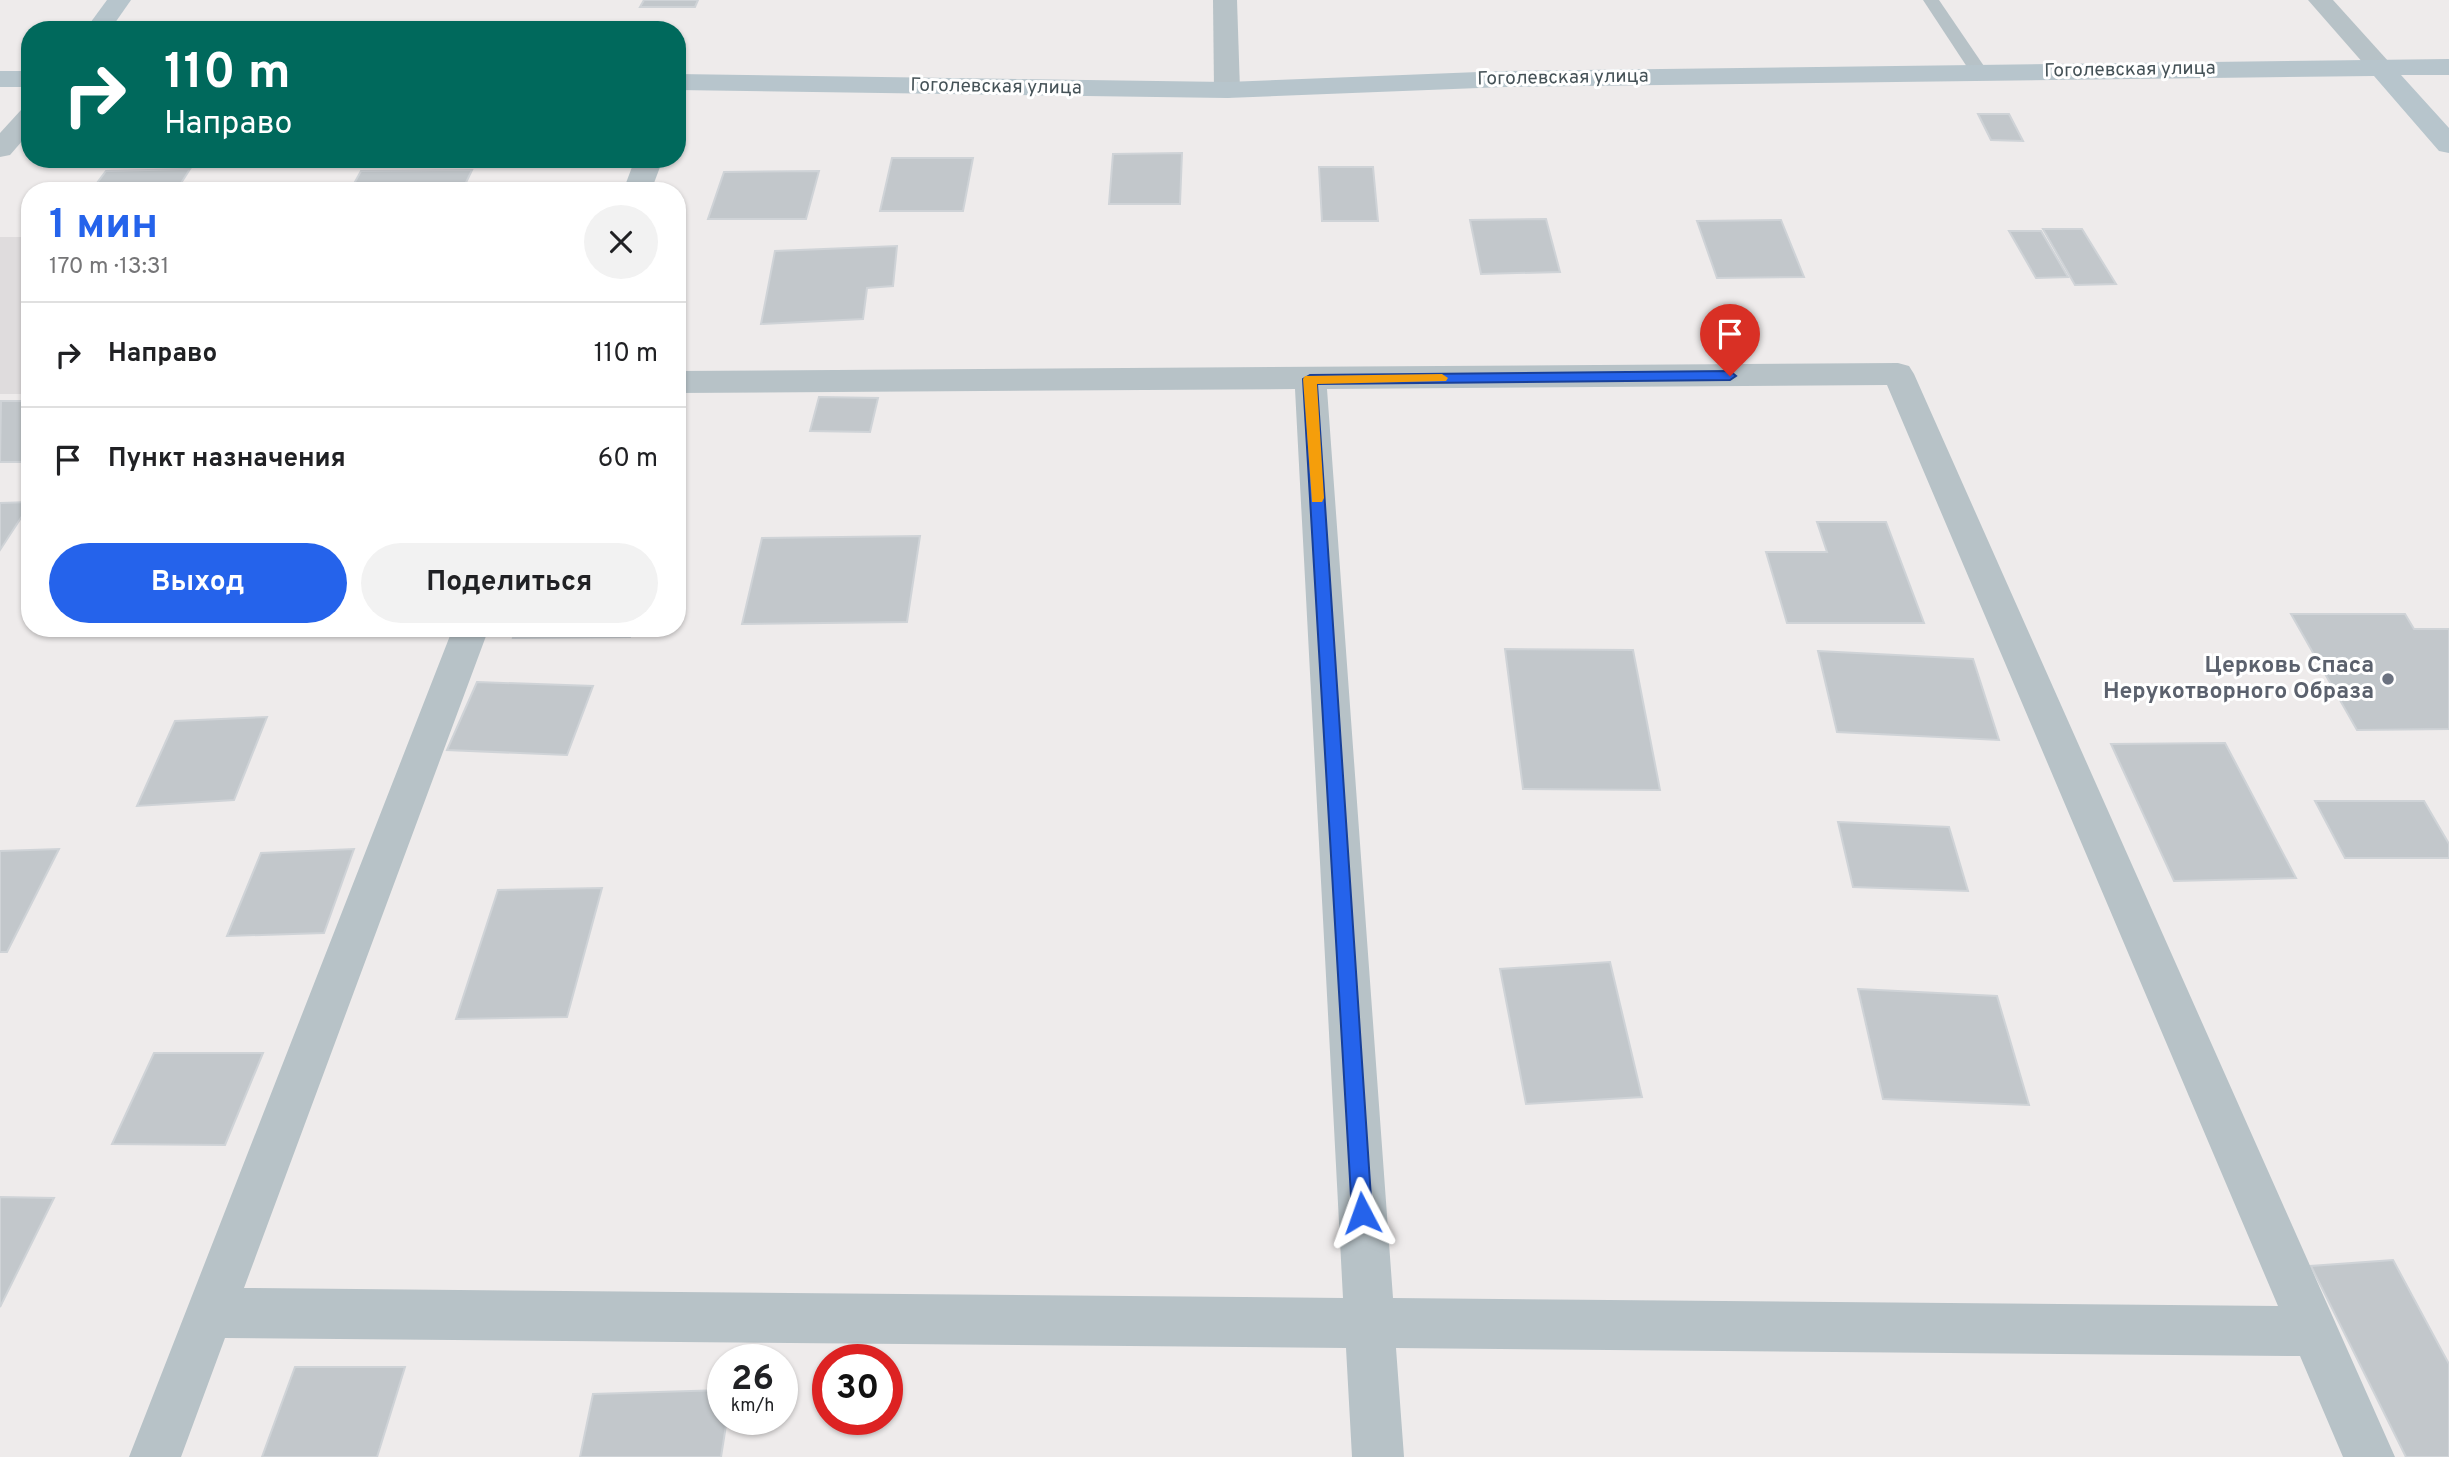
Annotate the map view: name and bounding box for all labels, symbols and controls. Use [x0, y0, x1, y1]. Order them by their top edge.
text: 110 m [164, 44, 291, 106]
icon: right [49, 49, 140, 140]
street label: Гоголевская улица [2044, 57, 2216, 83]
street label: Гоголевская улица [1477, 65, 1649, 91]
street label: Гоголевская улица [910, 74, 1082, 100]
text: Направо [164, 105, 292, 145]
text: 1 мин [49, 200, 158, 253]
button: close [584, 205, 658, 279]
text: 170 m · 13:31 [49, 253, 169, 282]
pin [1700, 304, 1760, 376]
icon: arrive [1711, 315, 1749, 353]
icon: right [49, 336, 87, 374]
text: Направо [108, 338, 217, 371]
text: 110 m [594, 338, 658, 371]
icon: arrive [49, 441, 87, 479]
text: Пункт назначения [108, 443, 346, 476]
text: 60 m [598, 443, 658, 476]
button: Выход [49, 543, 347, 623]
button: Поделиться [361, 543, 658, 623]
place label: Церковь Спаса Нерукотворного Образа [2103, 652, 2374, 707]
marker: Церковь Спаса Нерукотворного Образа [2380, 671, 2396, 687]
position arrow [1325, 1176, 1399, 1250]
speed limit sign: 30 [812, 1344, 903, 1435]
text: 26 [731, 1358, 774, 1402]
text: km/h [731, 1395, 774, 1418]

